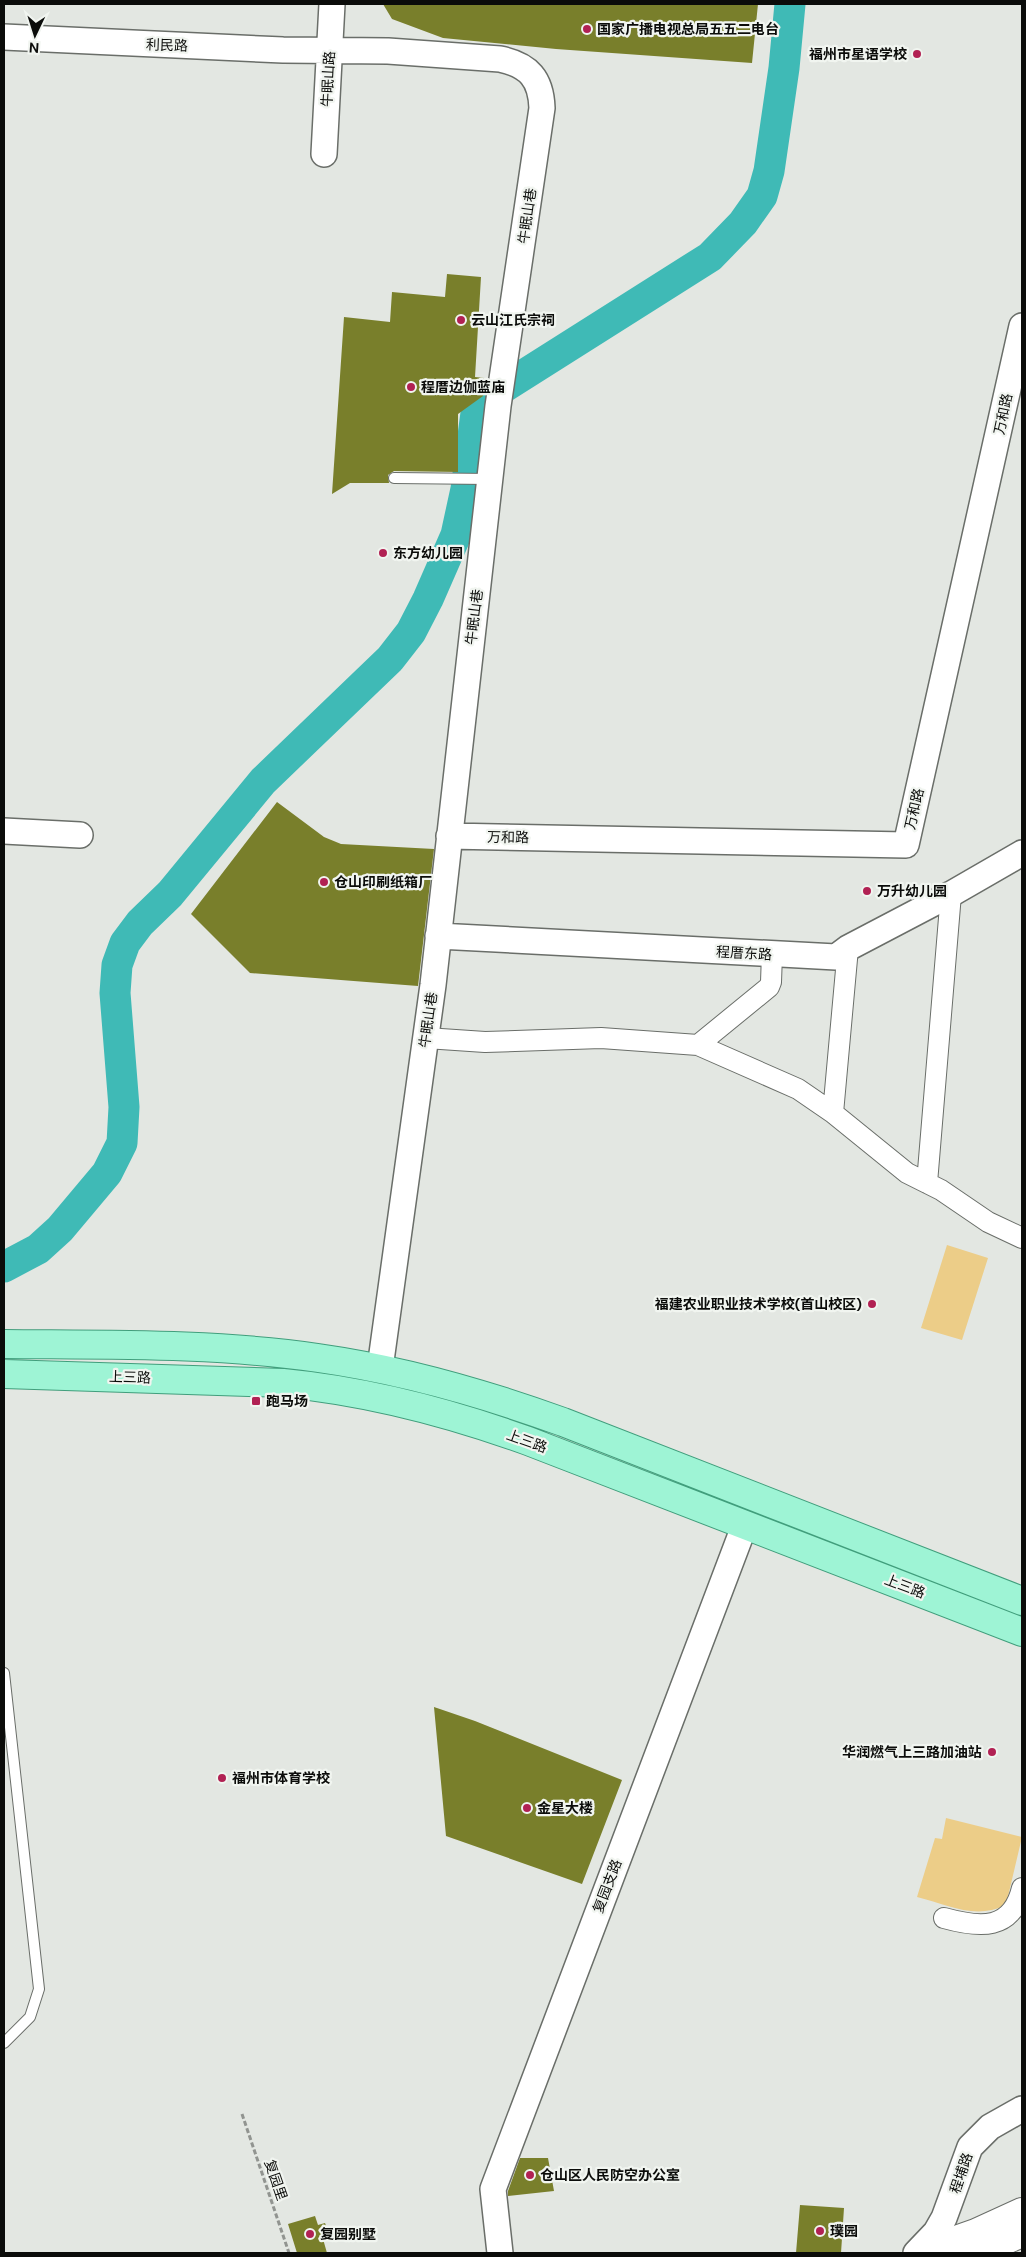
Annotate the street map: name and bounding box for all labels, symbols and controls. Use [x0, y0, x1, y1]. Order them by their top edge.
north arrow [10, 10, 60, 60]
place label: 国家广播电视总局五五二电台 [597, 20, 779, 38]
marker: 国家广播电视总局五五二电台 [581, 23, 593, 35]
street label: 利民路 [146, 35, 188, 55]
text: N [28, 39, 40, 57]
place label: 福州市星语学校 [809, 45, 907, 63]
marker: 福州市星语学校 [911, 48, 923, 60]
street label: 牛眠山路 [318, 51, 338, 107]
street label: 牛眠山巷 [514, 187, 540, 245]
place label: 云山江氏宗祠 [471, 311, 555, 329]
marker: 云山江氏宗祠 [455, 314, 467, 326]
place label: 程厝边伽蓝庙 [421, 378, 505, 396]
marker: 程厝边伽蓝庙 [405, 381, 417, 393]
street label: 万和路 [990, 392, 1016, 436]
place label: 东方幼儿园 [393, 544, 463, 562]
marker: 东方幼儿园 [377, 547, 389, 559]
street label: 牛眠山巷 [462, 588, 486, 646]
street label: 万和路 [901, 787, 927, 831]
street label: 万和路 [487, 828, 529, 846]
place label: 仓山印刷纸箱厂 [334, 873, 432, 891]
marker: 仓山印刷纸箱厂 [318, 876, 330, 888]
place label: 万升幼儿园 [877, 882, 947, 900]
marker: 万升幼儿园 [861, 885, 873, 897]
street label: 程厝东路 [716, 943, 772, 963]
street label: 牛眠山巷 [415, 991, 441, 1049]
place label: 福建农业职业技术学校(首山校区) [655, 1295, 862, 1313]
marker: 福建农业职业技术学校(首山校区) [866, 1298, 878, 1310]
street label: 上三路 [109, 1367, 151, 1387]
place label: 跑马场 [266, 1392, 308, 1410]
marker: 跑马场 [250, 1395, 262, 1407]
street label: 上三路 [504, 1425, 550, 1457]
street label: 上三路 [882, 1570, 928, 1602]
place label: 华润燃气上三路加油站 [842, 1743, 982, 1761]
marker: 华润燃气上三路加油站 [986, 1746, 998, 1758]
place label: 福州市体育学校 [232, 1769, 330, 1787]
marker: 福州市体育学校 [216, 1772, 228, 1784]
place label: 金星大楼 [537, 1799, 593, 1817]
marker: 金星大楼 [521, 1802, 533, 1814]
street label: 复园支路 [589, 1857, 625, 1915]
street label: 程埔路 [946, 2150, 976, 2196]
street label: 复园里 [261, 2157, 291, 2203]
place label: 仓山区人民防空办公室 [540, 2166, 680, 2184]
marker: 仓山区人民防空办公室 [524, 2169, 536, 2181]
place label: 璞园 [830, 2222, 858, 2240]
place label: 复园别墅 [320, 2225, 376, 2243]
marker: 璞园 [814, 2225, 826, 2237]
marker: 复园别墅 [304, 2228, 316, 2240]

